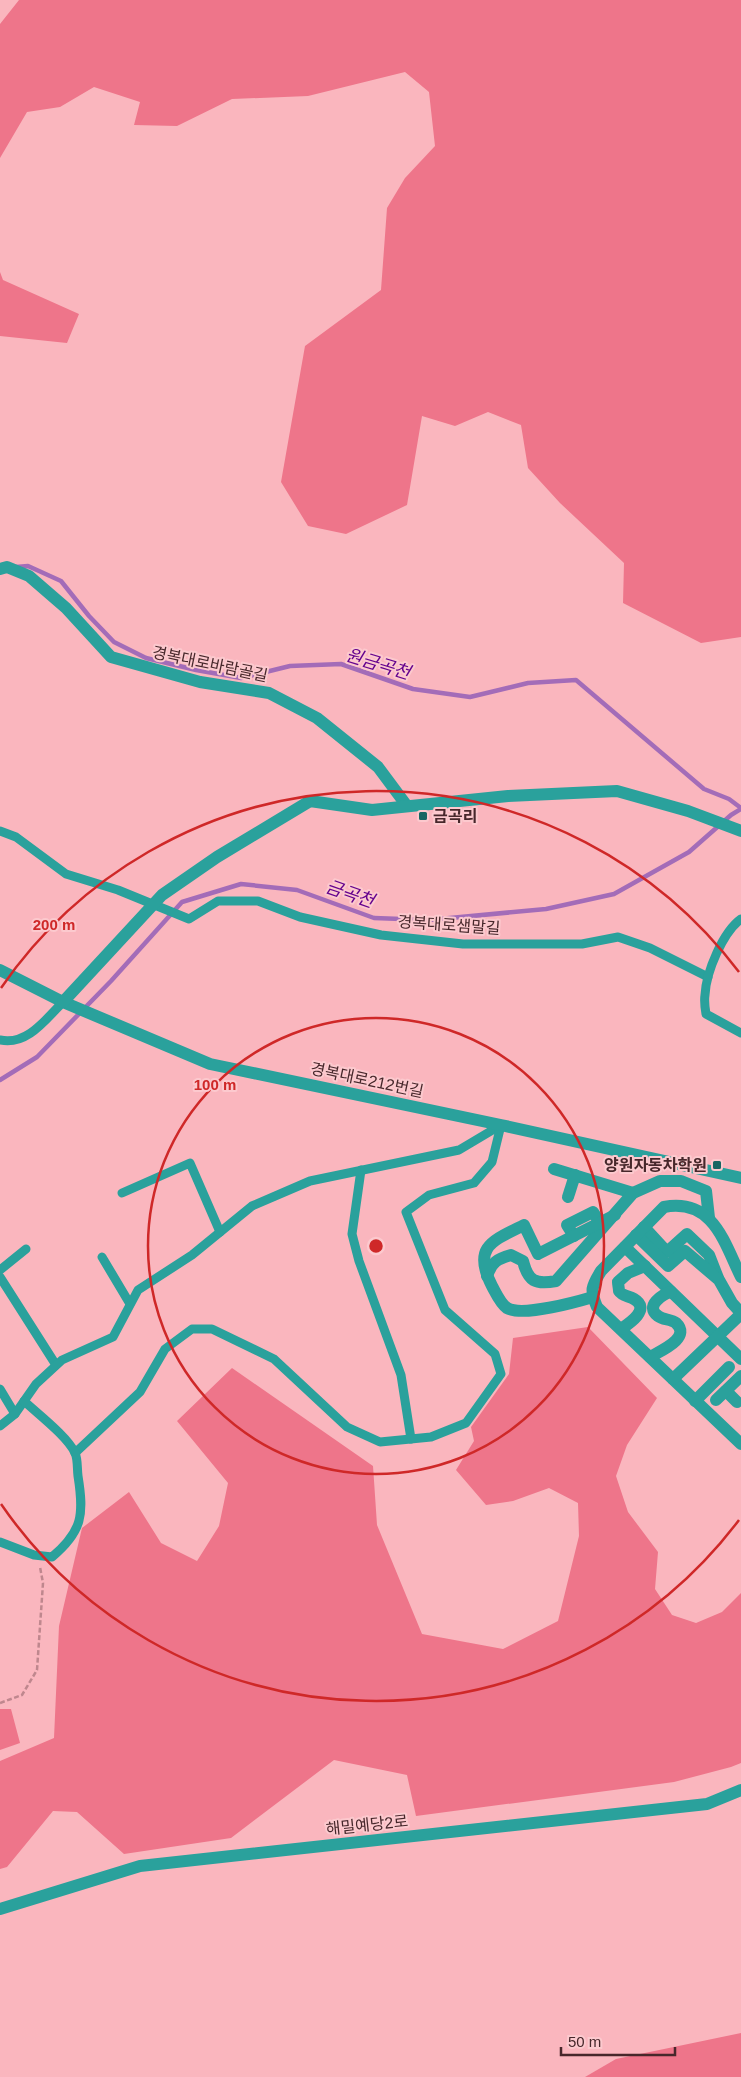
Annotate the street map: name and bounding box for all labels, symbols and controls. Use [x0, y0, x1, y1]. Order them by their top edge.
street label: 경복대로바람골길 [151, 643, 269, 685]
water label: 원금곡천 [343, 645, 415, 684]
place label: 금곡리 [433, 808, 477, 825]
marker: 금곡리 [417, 810, 429, 822]
water label: 금곡천 [323, 876, 379, 912]
street label: 경복대로샘말길 [397, 913, 501, 937]
text: 200 m [33, 916, 75, 933]
street label: 경복대로212번길 [309, 1060, 425, 1100]
text: 100 m [194, 1076, 236, 1093]
place label: 양원자동차학원 [604, 1156, 707, 1174]
marker: 양원자동차학원 [711, 1159, 723, 1171]
centre of rings [367, 1237, 385, 1255]
street label: 해밀예당2로 [325, 1812, 409, 1838]
scale bar [561, 2024, 675, 2056]
text: 50 m [568, 2033, 601, 2050]

